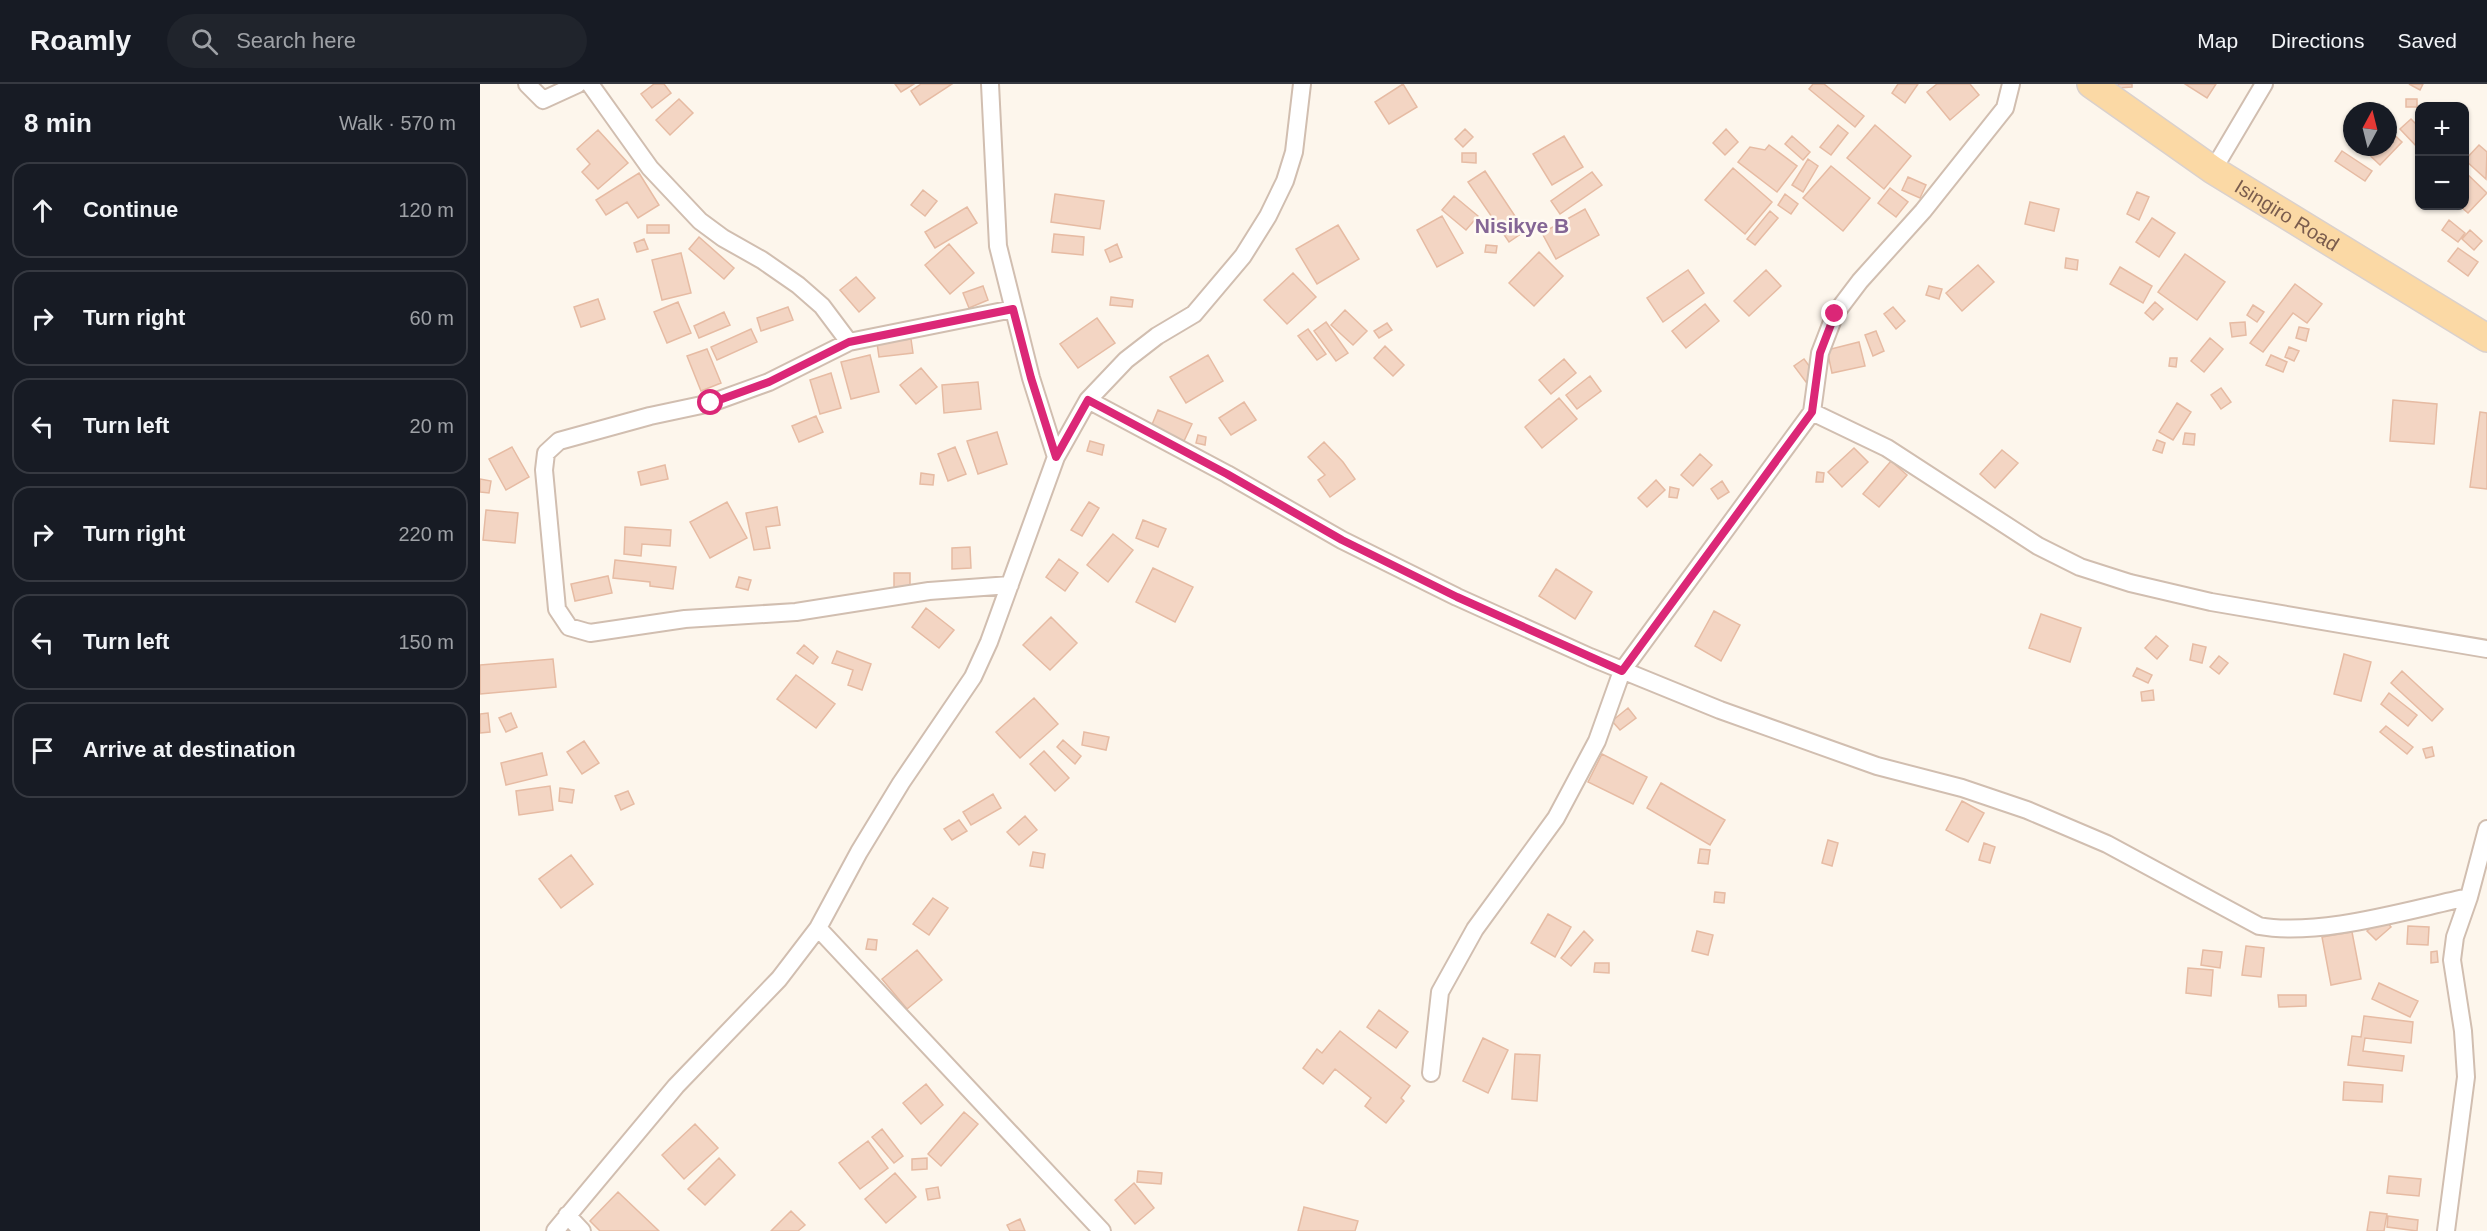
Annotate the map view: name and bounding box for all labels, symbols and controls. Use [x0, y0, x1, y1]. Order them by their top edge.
search box [167, 14, 587, 68]
text: Roamly [30, 25, 131, 56]
icon: search [188, 25, 221, 58]
text: Search here [236, 28, 356, 53]
text: Map [2197, 29, 2238, 52]
text: Directions [2271, 29, 2364, 52]
text: Saved [2397, 29, 2457, 52]
north arrow [2343, 102, 2397, 156]
map controls [2415, 102, 2469, 210]
button: + [2415, 102, 2469, 156]
text: 8 min [24, 108, 92, 138]
text: Walk · 570 m [339, 112, 456, 134]
button: − [2415, 156, 2469, 210]
street label: Isingiro Road [2231, 175, 2343, 256]
icon: ahead [26, 194, 59, 227]
text: Continue [83, 197, 178, 222]
text: 120 m [398, 199, 454, 221]
district label: Nisikye B [1475, 214, 1569, 237]
route end [1821, 300, 1847, 326]
icon: right [26, 302, 59, 335]
text: Turn right [83, 305, 185, 330]
text: 60 m [410, 307, 454, 329]
route start [697, 389, 723, 415]
icon: left [26, 410, 59, 443]
text: Turn left [83, 413, 169, 438]
text: 20 m [410, 415, 454, 437]
icon: right [26, 518, 59, 551]
text: Turn right [83, 521, 185, 546]
text: 220 m [398, 523, 454, 545]
icon: left [26, 626, 59, 659]
text: Turn left [83, 629, 169, 654]
text: 150 m [398, 631, 454, 653]
icon: arrive [26, 734, 59, 767]
text: Arrive at destination [83, 737, 296, 762]

